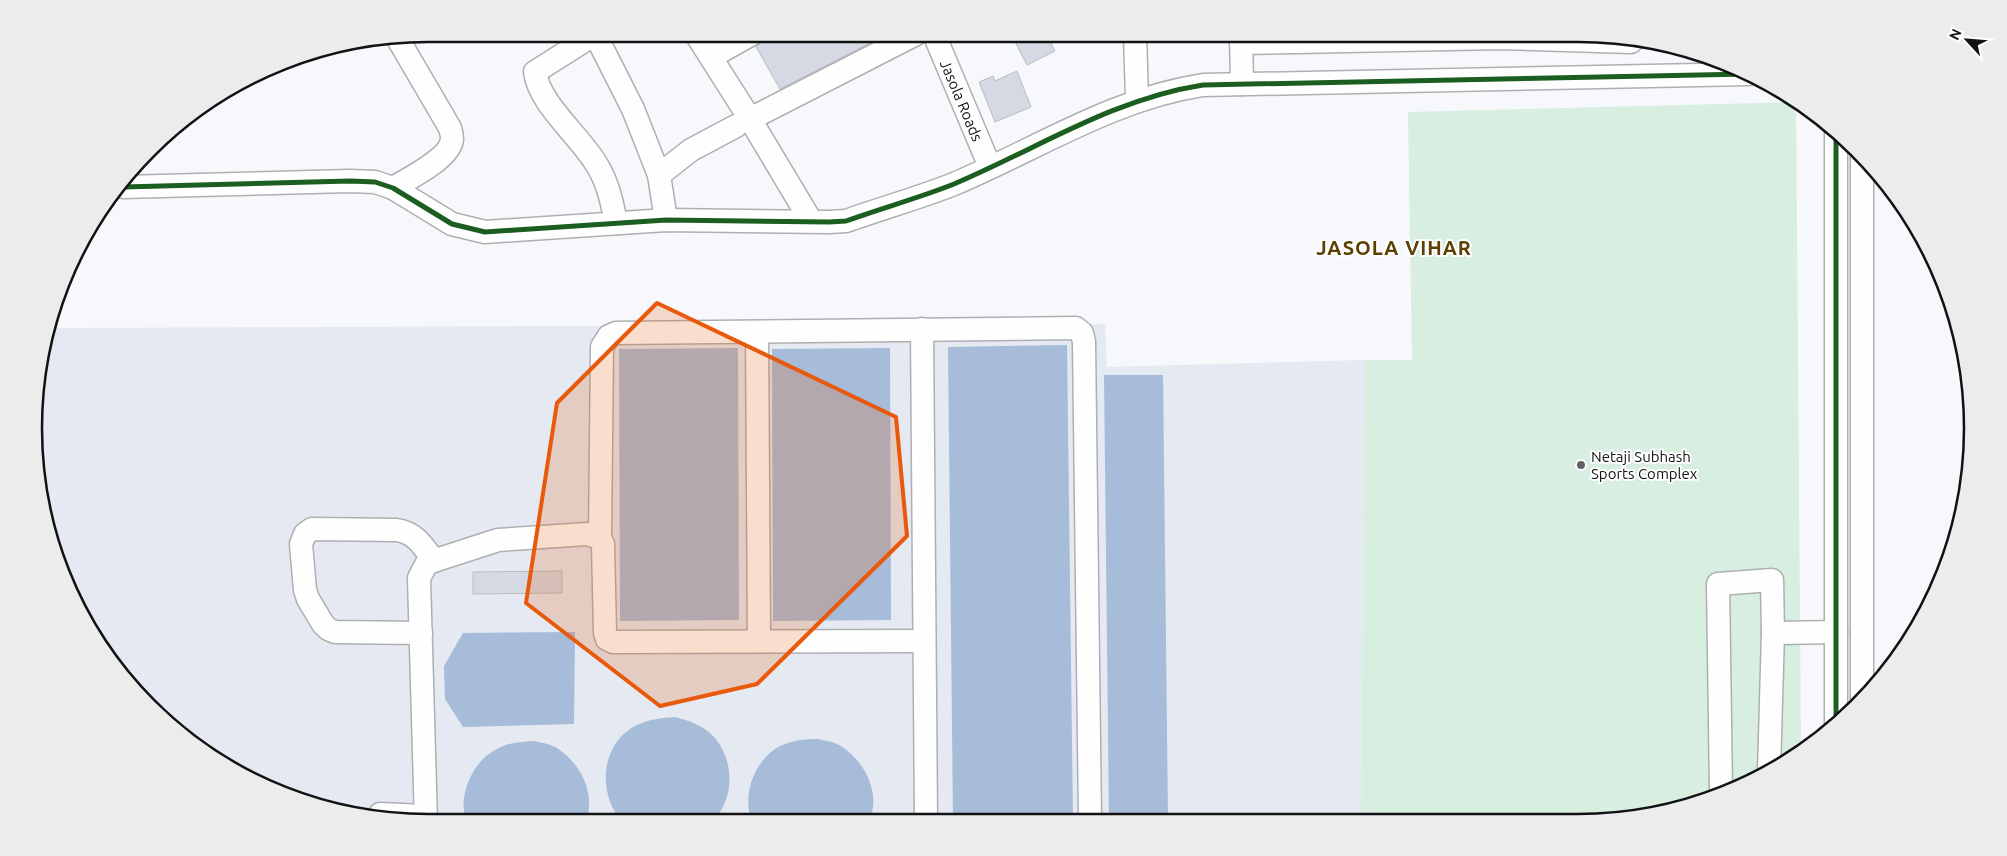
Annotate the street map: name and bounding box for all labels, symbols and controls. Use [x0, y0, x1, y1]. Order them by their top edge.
north arrow [1942, 15, 1992, 65]
text: N [1946, 26, 1965, 43]
street label: Jasola Roads [937, 57, 987, 144]
district label: JASOLA VIHAR [1316, 236, 1472, 259]
place label: Netaji Subhash Sports Complex [1591, 448, 1698, 482]
marker: Netaji Subhash Sports Complex [1575, 459, 1587, 471]

